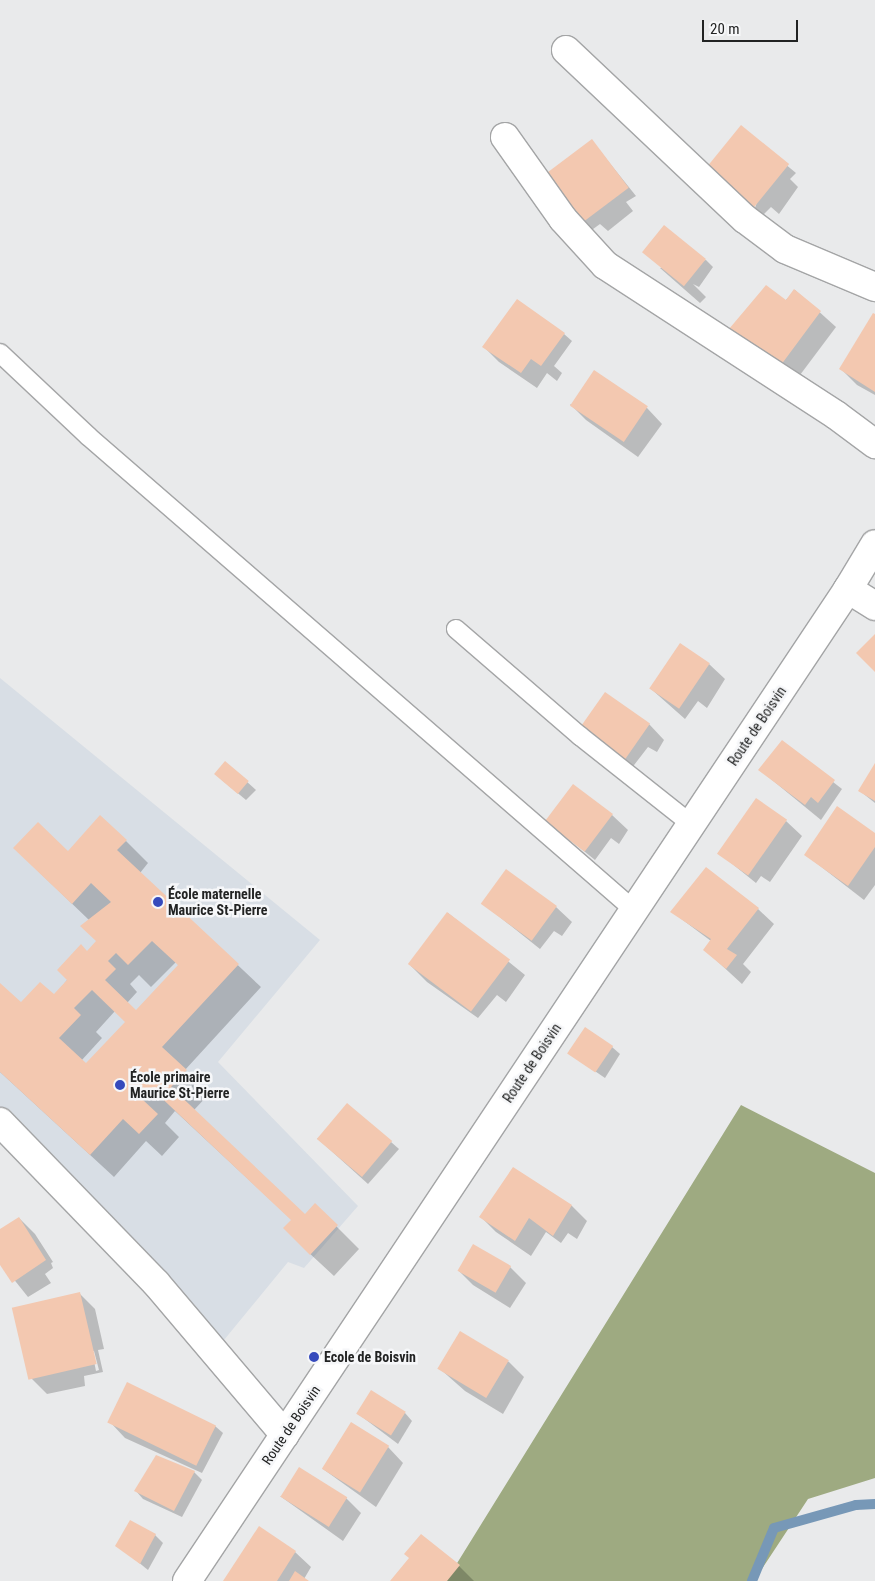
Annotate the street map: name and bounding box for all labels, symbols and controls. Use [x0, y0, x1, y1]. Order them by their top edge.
scale bar [705, 10, 801, 42]
text: 20 m [710, 20, 740, 38]
street label: Route de Boisvin [724, 683, 790, 769]
place label: École maternelle Maurice St-Pierre [168, 886, 268, 919]
marker: École maternelle Maurice St-Pierre [152, 896, 164, 908]
street label: Route de Boisvin [499, 1020, 565, 1106]
place label: École primaire Maurice St-Pierre [130, 1069, 230, 1102]
marker: École primaire Maurice St-Pierre [114, 1079, 126, 1091]
place label: Ecole de Boisvin [324, 1349, 416, 1365]
marker: Ecole de Boisvin [308, 1351, 320, 1363]
street label: Route de Boisvin [258, 1382, 324, 1468]

